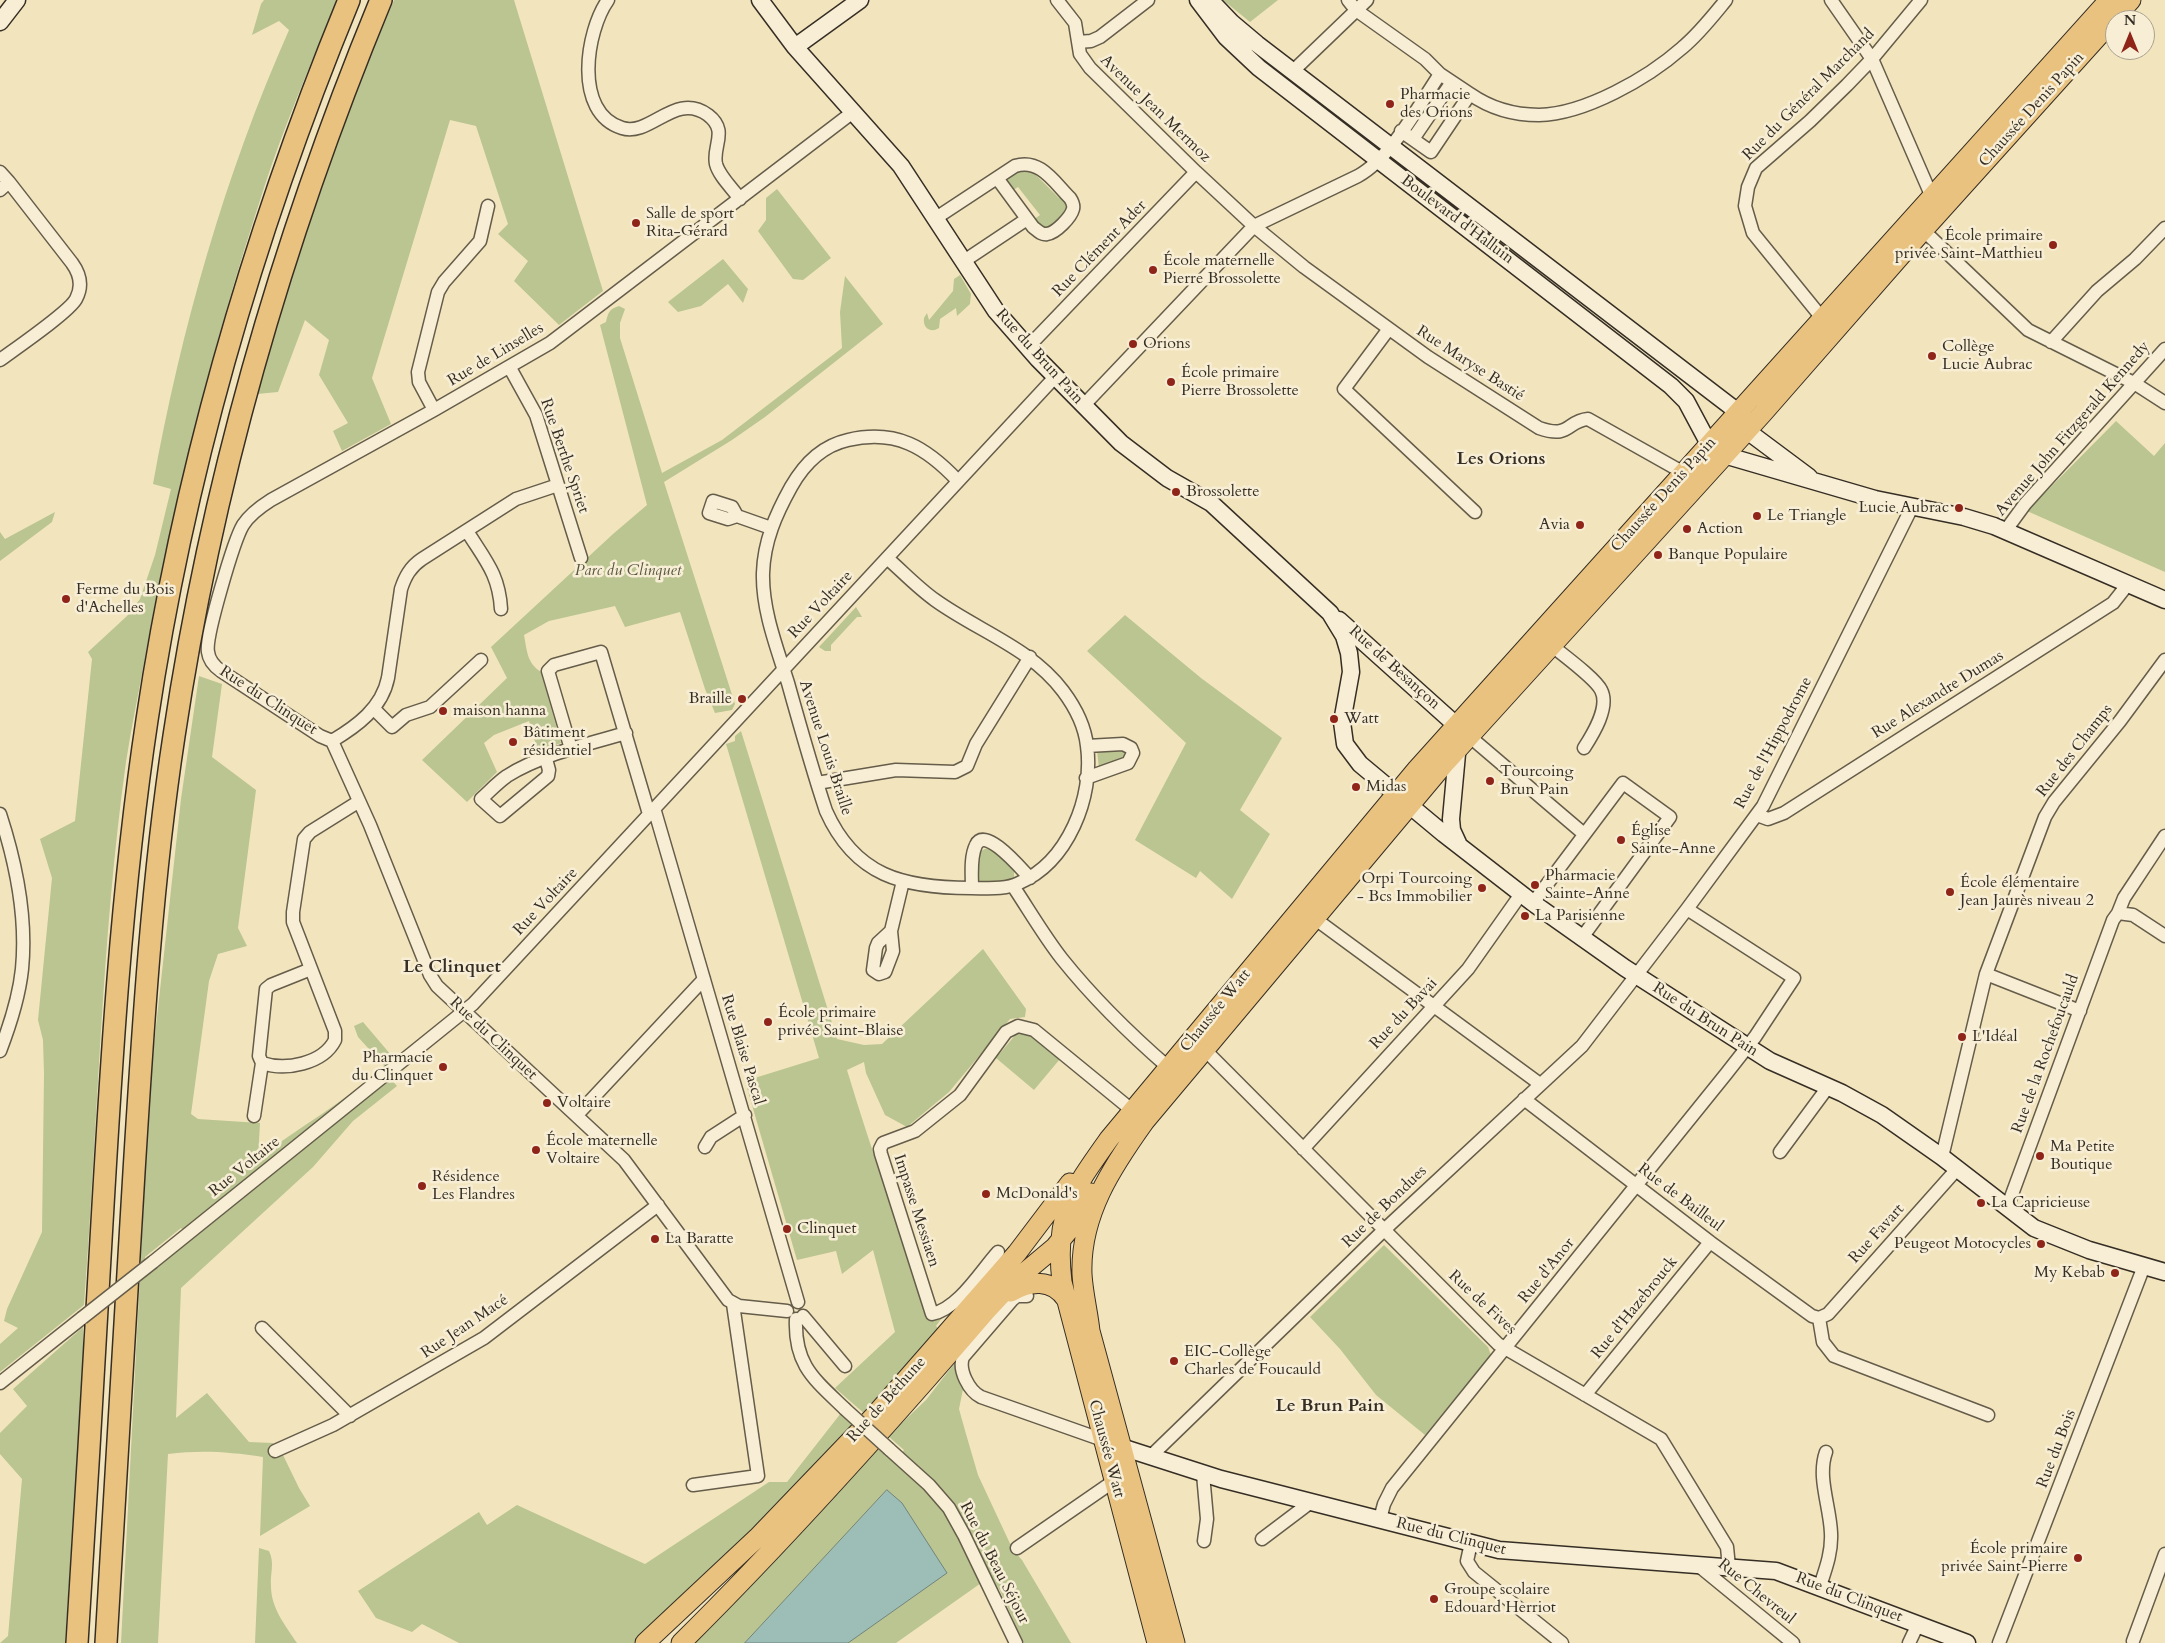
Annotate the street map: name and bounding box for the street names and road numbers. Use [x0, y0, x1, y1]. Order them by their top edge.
street label: Rue du Général Marchand [1739, 25, 1879, 165]
street label: Chaussée Denis Papin [1975, 48, 2089, 172]
street label: Avenue Jean Mermoz [1096, 51, 1214, 167]
street label: Boulevard d'Halluin [1397, 171, 1517, 269]
street label: Rue Clément Ader [1049, 197, 1151, 301]
street label: Rue du Brun Pain [991, 305, 1087, 409]
street label: Rue de Linselles [445, 319, 547, 391]
street label: Rue Maryse Bastié [1413, 322, 1527, 406]
street label: Avenue John Fitzgerald Kennedy [1992, 338, 2154, 520]
street label: Rue Berthe Spriet [535, 396, 593, 516]
street label: Chaussée Denis Papin [1607, 433, 1721, 557]
street label: Rue Voltaire [785, 567, 857, 643]
street label: Rue de Besançon [1344, 622, 1444, 714]
street label: Rue Alexandre Dumas [1869, 647, 2007, 743]
street label: Rue du Clinquet [216, 662, 320, 740]
street label: Rue de l'Hippodrome [1731, 674, 1817, 812]
street label: Avenue Louis Braille [794, 678, 856, 818]
street label: Rue des Champs [2033, 701, 2117, 801]
street label: Rue Voltaire [510, 864, 582, 940]
street label: Chaussée Watt [1177, 966, 1255, 1056]
street label: Rue de la Rochefoucauld [2008, 972, 2084, 1136]
street label: Rue du Bavai [1366, 974, 1442, 1054]
street label: Rue du Brun Pain [1649, 979, 1761, 1061]
street label: Rue Blaise Pascal [716, 992, 768, 1108]
street label: Rue du Clinquet [445, 994, 541, 1084]
street label: Rue Voltaire [206, 1133, 284, 1201]
street label: Impasse Messiaen [889, 1152, 943, 1270]
street label: Rue de Bailleul [1633, 1160, 1727, 1236]
street label: Rue de Bondues [1339, 1162, 1431, 1252]
street label: Rue Favart [1845, 1200, 1909, 1268]
street label: Rue d'Anor [1515, 1234, 1579, 1308]
street label: Rue d'Hazebrouck [1588, 1253, 1682, 1363]
street label: Rue de Fives [1444, 1267, 1520, 1339]
street label: Rue Jean Macé [418, 1291, 512, 1363]
street label: Rue de Béthune [844, 1353, 930, 1447]
street label: Chaussée Watt [1084, 1398, 1128, 1500]
street label: Rue du Bois [2033, 1407, 2081, 1491]
street label: Rue du Beau Séjour [955, 1499, 1033, 1627]
street label: Rue du Clinquet [1394, 1514, 1508, 1560]
street label: Rue Chevreul [1714, 1555, 1798, 1629]
street label: Rue du Clinquet [1793, 1569, 1905, 1627]

